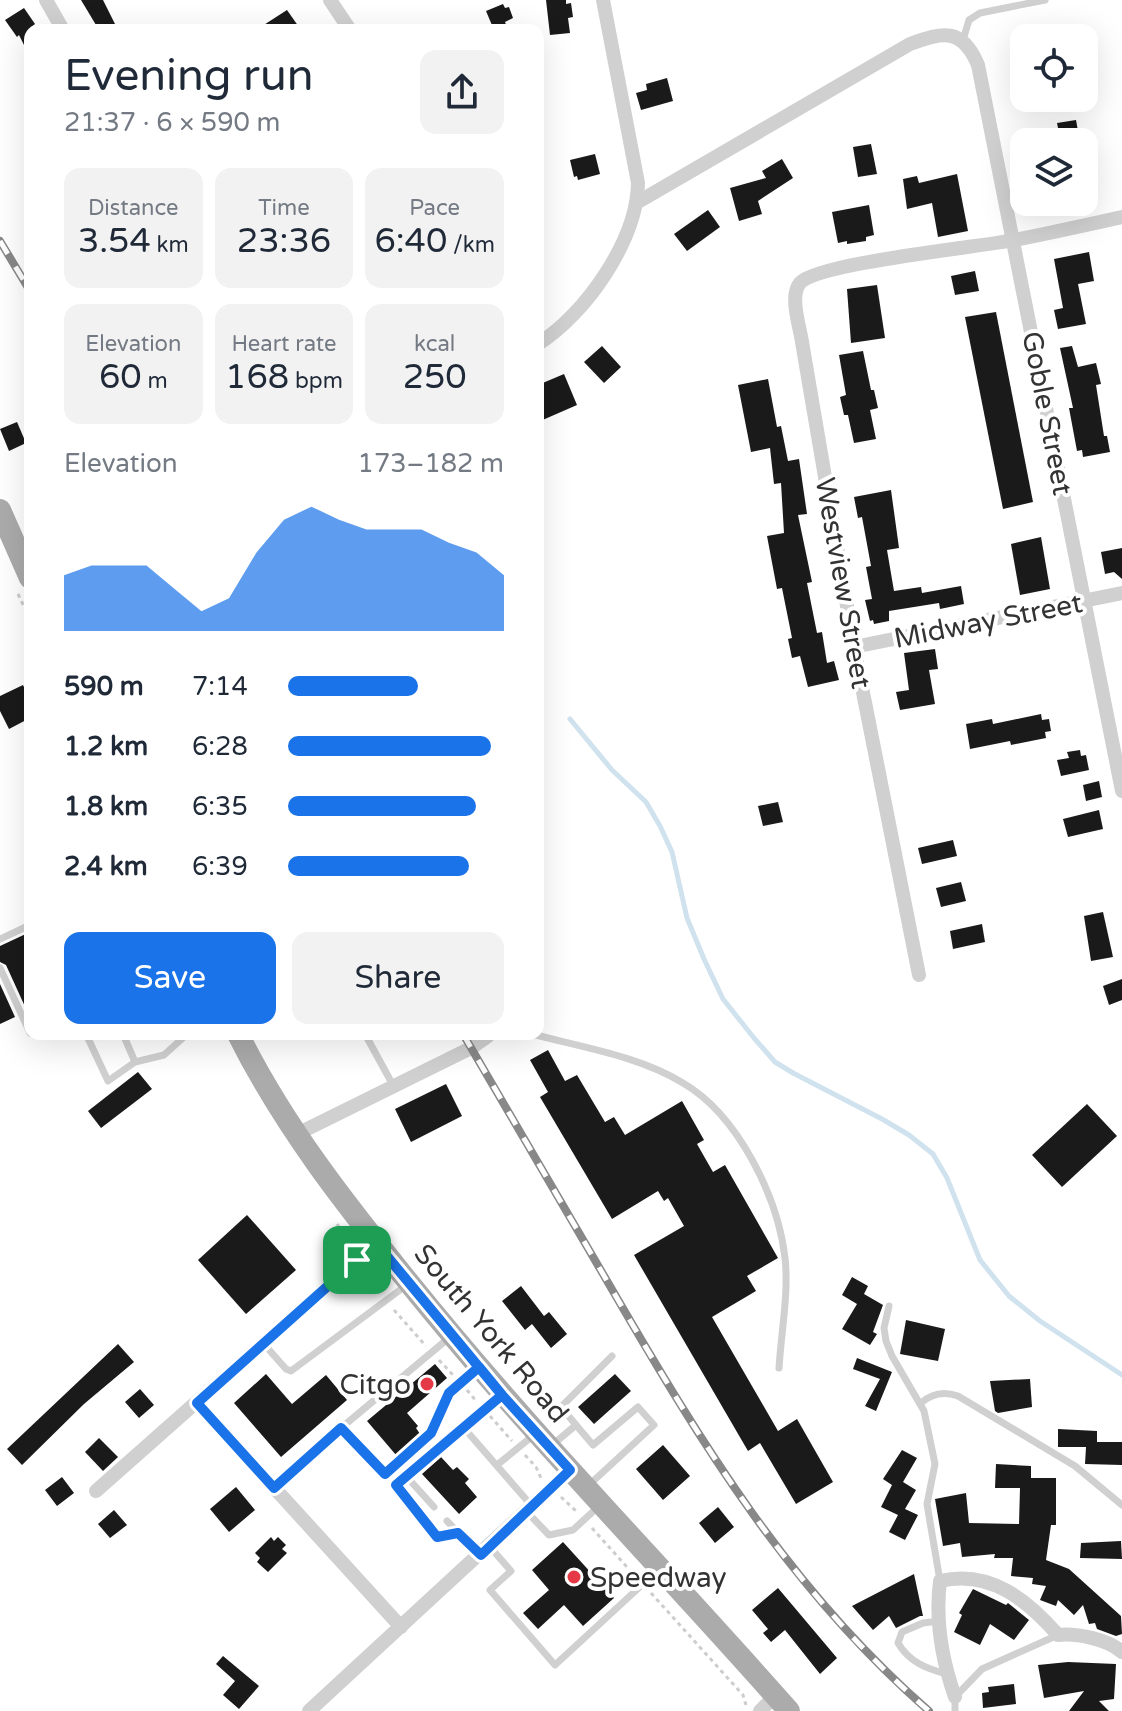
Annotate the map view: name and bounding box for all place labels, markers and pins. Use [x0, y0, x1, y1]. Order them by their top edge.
pin [323, 1226, 391, 1294]
place label: Citgo [339, 1368, 411, 1402]
marker: Citgo [418, 1375, 436, 1393]
place label: Speedway [590, 1561, 727, 1595]
marker: Speedway [565, 1568, 583, 1586]

